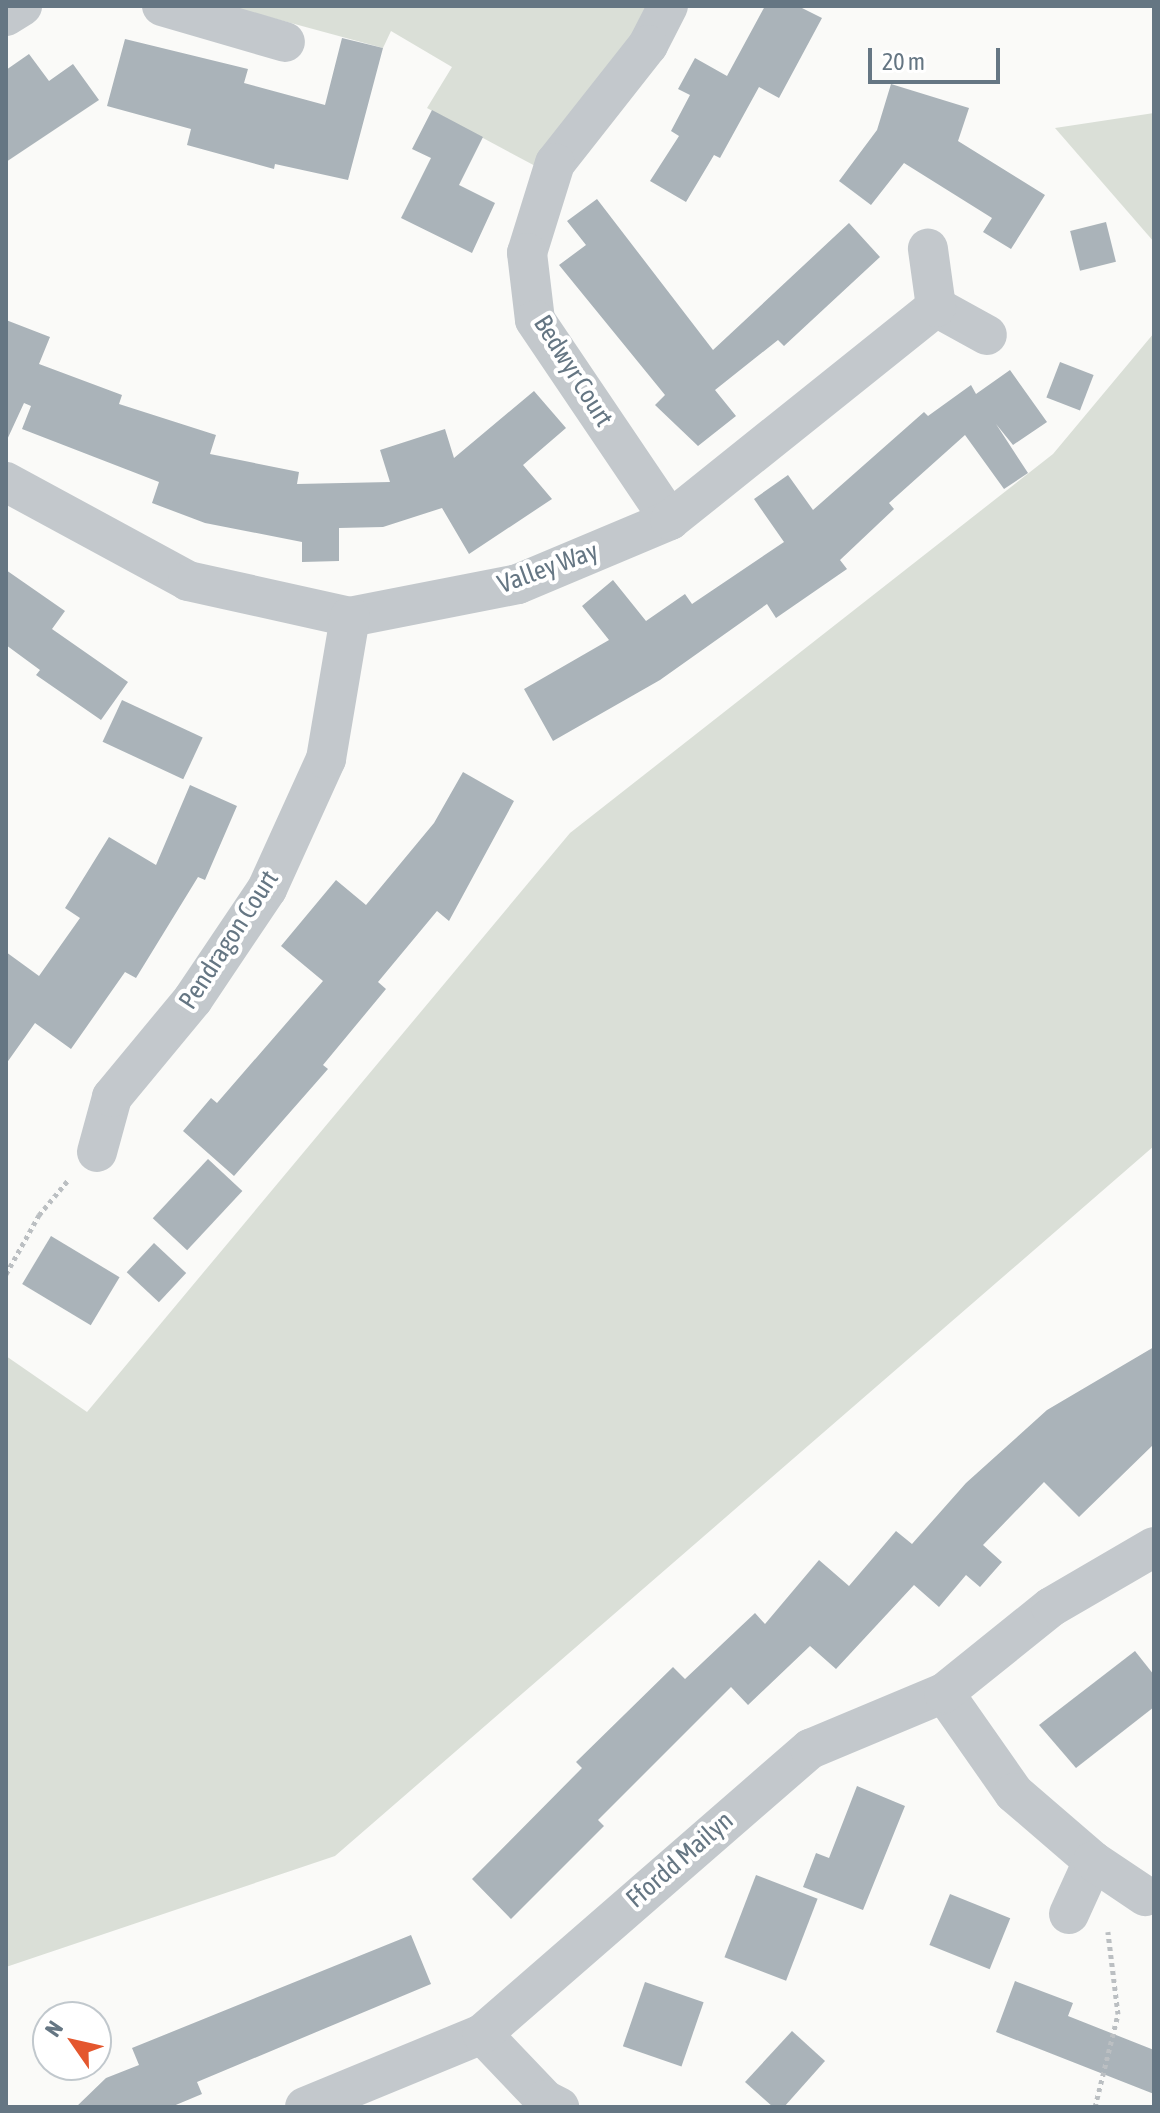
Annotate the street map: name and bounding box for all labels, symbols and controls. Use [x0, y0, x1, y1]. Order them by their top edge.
scale bar [872, 32, 1004, 82]
text: 20 m [882, 48, 925, 75]
street label: Bedwyr Court [527, 310, 619, 432]
street label: Valley Way [494, 536, 602, 600]
street label: Pendragon Court [173, 865, 285, 1015]
street label: Ffordd Mailyn [620, 1805, 740, 1915]
north arrow [32, 2001, 112, 2081]
text: N [39, 2016, 68, 2041]

